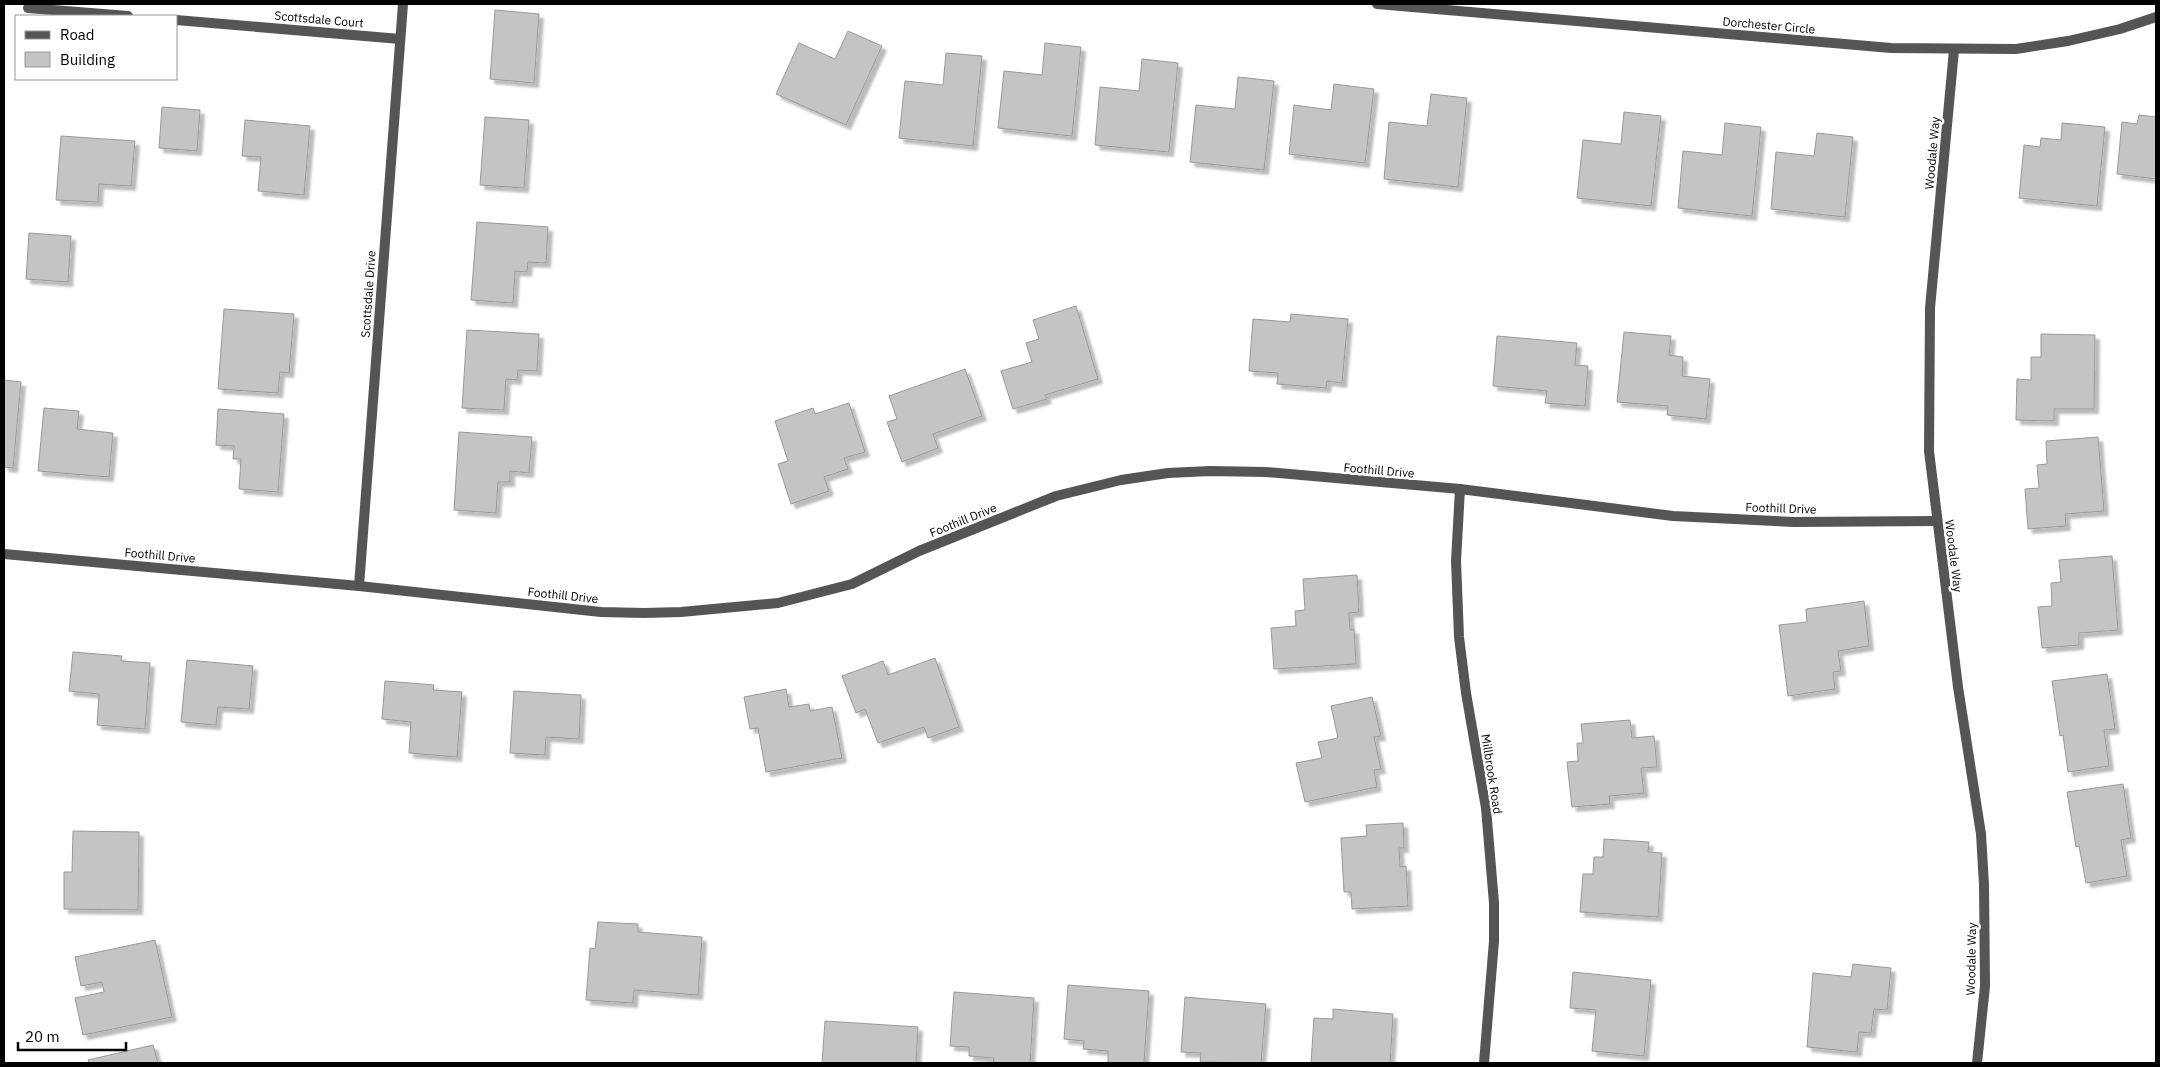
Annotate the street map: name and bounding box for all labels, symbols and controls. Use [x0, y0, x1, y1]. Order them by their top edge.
street label: Scottsdale Court [274, 8, 364, 30]
street label: Dorchester Circle [1722, 13, 1816, 37]
legend [15, 15, 178, 80]
text: Road [60, 25, 95, 44]
text: Building [60, 50, 115, 69]
street label: Woodale Way [1921, 116, 1943, 190]
street label: Scottsdale Drive [357, 249, 379, 338]
street label: Foothill Drive [1343, 459, 1415, 481]
street label: Foothill Drive [1745, 499, 1817, 517]
street label: Foothill Drive [927, 500, 999, 540]
street label: Woodale Way [1942, 519, 1966, 593]
street label: Foothill Drive [124, 544, 196, 566]
street label: Foothill Drive [527, 584, 600, 606]
street label: Millbrook Road [1478, 733, 1506, 815]
street label: Woodale Way [1963, 922, 1979, 996]
scale bar [18, 1020, 125, 1052]
text: 20 m [25, 1027, 60, 1046]

